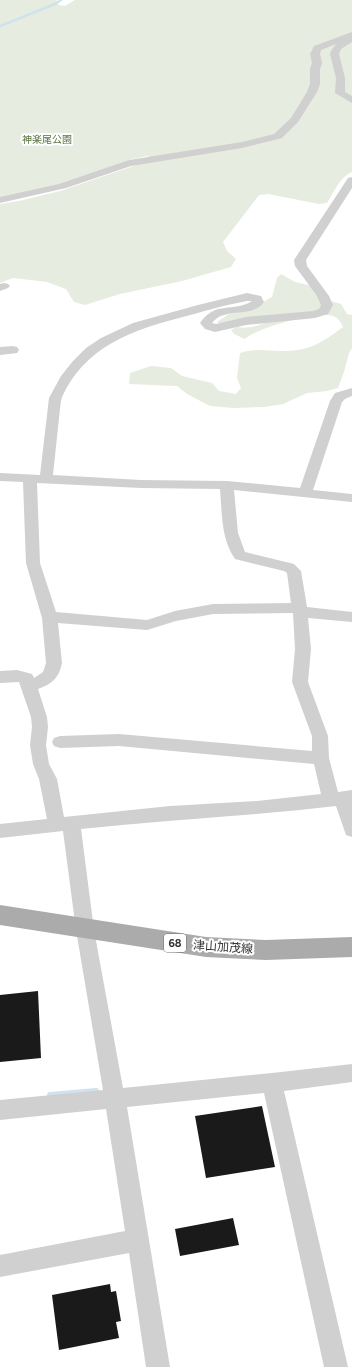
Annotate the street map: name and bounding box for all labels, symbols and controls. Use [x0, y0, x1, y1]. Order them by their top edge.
park label: 神楽尾公園 [22, 133, 72, 146]
road number: 68 [164, 934, 186, 952]
street label: 津山加茂線 [193, 938, 253, 956]

